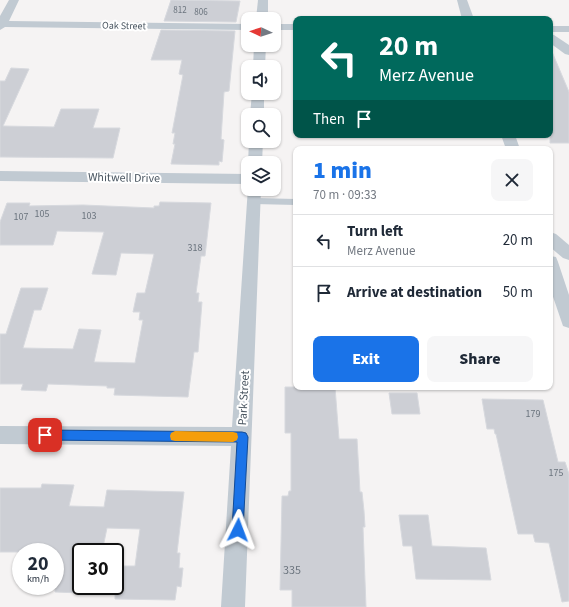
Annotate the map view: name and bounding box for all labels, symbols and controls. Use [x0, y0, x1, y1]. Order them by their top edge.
house number: 812 [173, 4, 187, 17]
house number: 806 [194, 6, 208, 19]
north arrow [241, 12, 281, 52]
map controls [241, 12, 281, 196]
street label: Oak Street [102, 19, 147, 33]
text: 20 m [379, 26, 438, 66]
icon: left [313, 32, 365, 84]
button: sound [241, 60, 281, 100]
text: Merz Avenue [379, 63, 474, 88]
button: search [241, 108, 281, 148]
icon: arrive [353, 108, 375, 130]
text: Then [313, 109, 345, 130]
text: 1 min [313, 153, 372, 188]
button: layers [241, 156, 281, 196]
button: close [491, 159, 533, 201]
street label: Whitwell Drive [88, 169, 160, 187]
text: 70 m · 09:33 [313, 186, 377, 204]
house number: 105 [35, 207, 49, 221]
house number: 103 [82, 209, 96, 223]
house number: 107 [14, 210, 28, 224]
text: Turn left [347, 221, 403, 242]
icon: left [313, 230, 335, 252]
text: 20 m [503, 230, 533, 251]
house number: 318 [188, 241, 202, 255]
text: Merz Avenue [347, 242, 416, 260]
icon: arrive [313, 282, 335, 304]
text: Arrive at destination [347, 282, 482, 303]
text: 50 m [503, 282, 533, 303]
button: Exit [313, 336, 419, 382]
button: Share [427, 336, 533, 382]
street label: Park Street [234, 370, 254, 426]
house number: 179 [526, 407, 540, 421]
pin [28, 418, 62, 452]
icon: arrive [34, 424, 56, 446]
house number: 175 [549, 466, 563, 480]
position arrow [217, 509, 259, 551]
speed limit sign: 30 [72, 543, 124, 595]
text: 20 [27, 550, 49, 578]
house number: 335 [283, 562, 301, 579]
text: km/h [27, 572, 49, 586]

